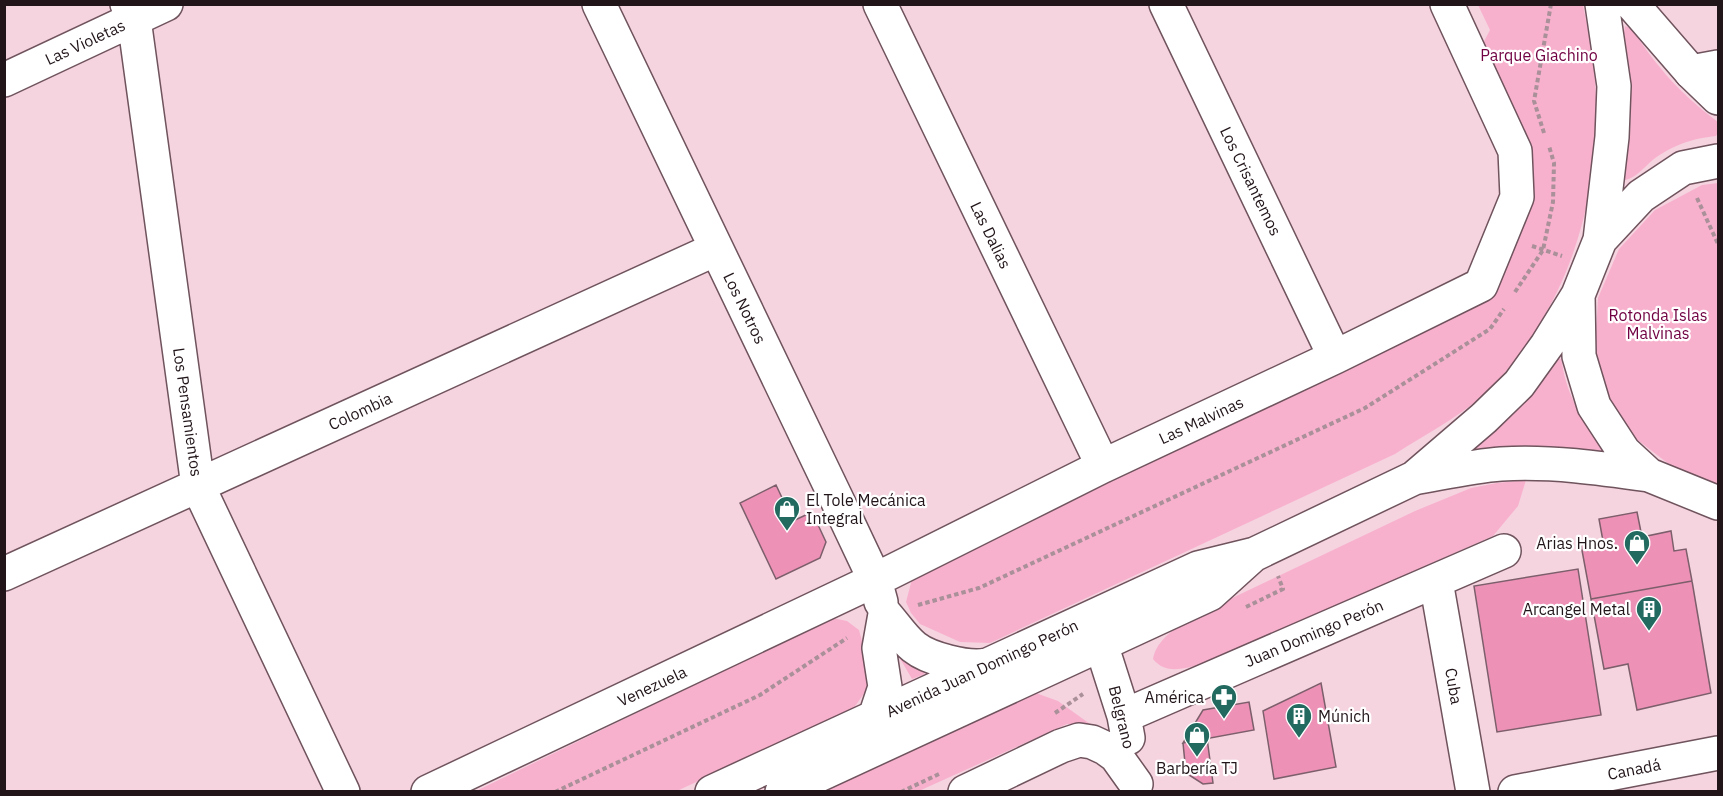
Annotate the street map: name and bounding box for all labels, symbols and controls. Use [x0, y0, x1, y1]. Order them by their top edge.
street label: Las Violetas [42, 15, 128, 69]
park label: Parque Giachino [1480, 45, 1598, 65]
street label: Los Crisantemos [1216, 123, 1286, 239]
street label: Las Dalias [966, 198, 1016, 272]
street label: Los Notros [719, 269, 771, 347]
park label: Rotonda Islas Malvinas [1608, 305, 1708, 343]
street label: Los Pensamientos [169, 346, 207, 478]
street label: Colombia [325, 387, 395, 434]
street label: Las Malvinas [1155, 392, 1247, 448]
place label: El Tole Mecánica Integral [806, 490, 926, 528]
shop icon: El Tole Mecánica Integral [772, 494, 802, 532]
shop icon: Arias Hnos. [1622, 528, 1652, 566]
place label: Arias Hnos. [1536, 533, 1618, 553]
building icon: Arcangel Metal [1634, 594, 1664, 632]
street label: Juan Domingo Perón [1242, 595, 1386, 671]
place label: Arcangel Metal [1523, 599, 1630, 619]
street label: Avenida Juan Domingo Perón [883, 615, 1081, 721]
street label: Venezuela [614, 661, 690, 711]
street label: Cuba [1441, 666, 1467, 706]
pharmacy icon: América [1209, 682, 1239, 720]
street label: Belgrano [1105, 683, 1140, 751]
place label: América [1145, 687, 1204, 707]
building icon: Múnich [1284, 701, 1314, 739]
place label: Múnich [1318, 706, 1370, 726]
shop icon: Barbería TJ [1182, 720, 1212, 758]
street label: Canadá [1606, 754, 1663, 784]
place label: Barbería TJ [1156, 758, 1238, 778]

